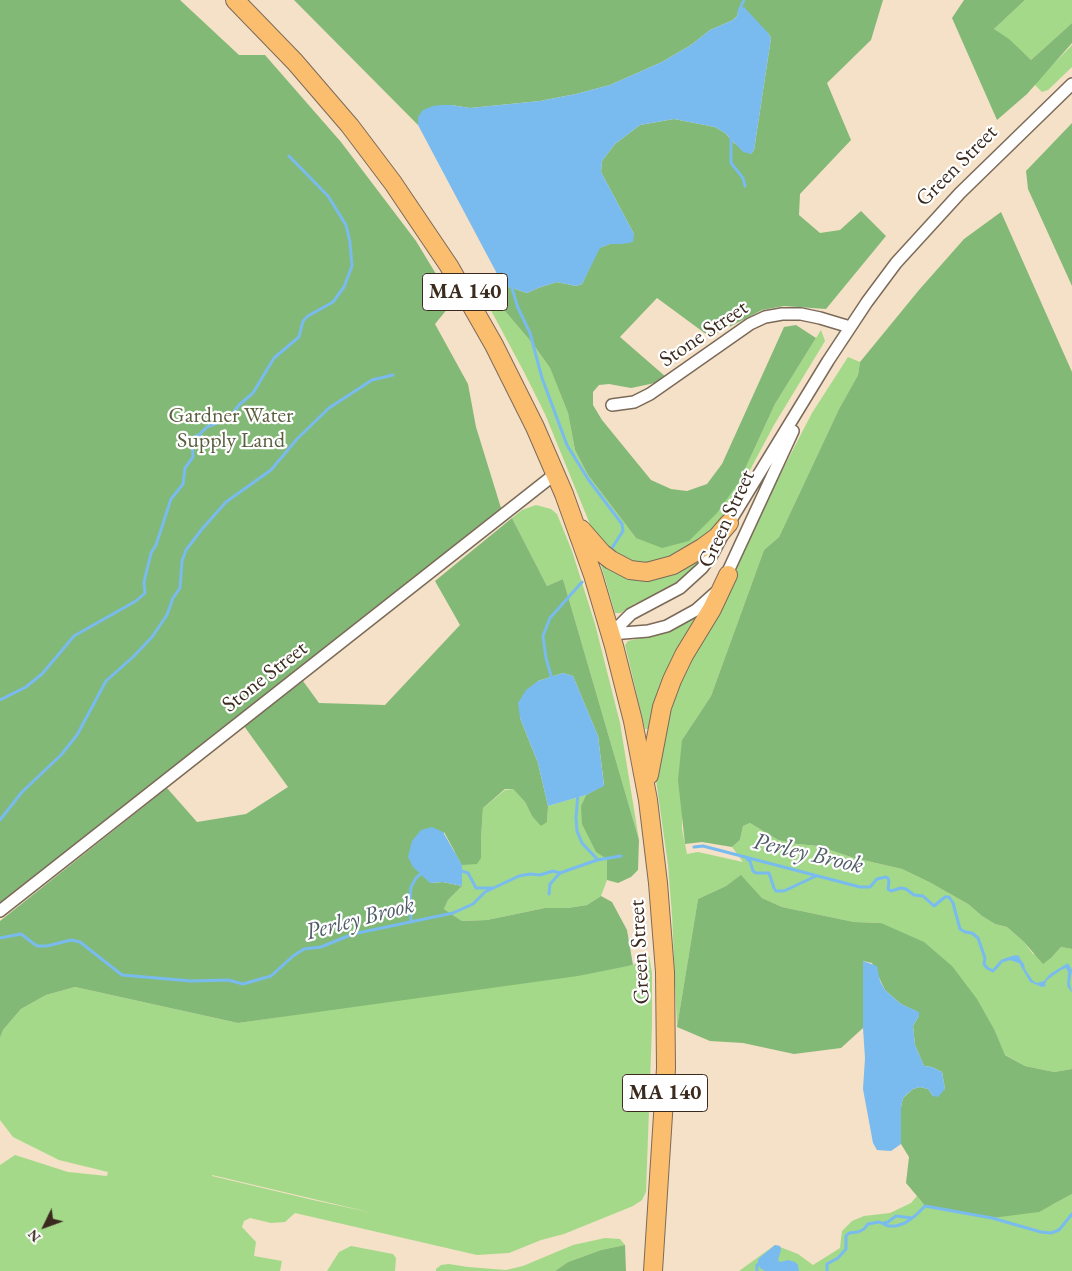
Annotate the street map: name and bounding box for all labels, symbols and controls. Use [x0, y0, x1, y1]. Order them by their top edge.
street label: Green Street [911, 120, 1003, 212]
road number: MA 140 [422, 274, 508, 310]
street label: Stone Street [655, 295, 753, 373]
park label: Gardner Water Supply Land [169, 403, 293, 454]
street label: Green Street [693, 466, 761, 572]
street label: Stone Street [217, 636, 313, 718]
water label: Perley Brook [750, 827, 866, 881]
water label: Perley Brook [302, 891, 418, 947]
street label: Green Street [624, 899, 656, 1005]
road number: MA 140 [622, 1074, 708, 1112]
north arrow [20, 1201, 70, 1251]
text: N [23, 1226, 44, 1246]

